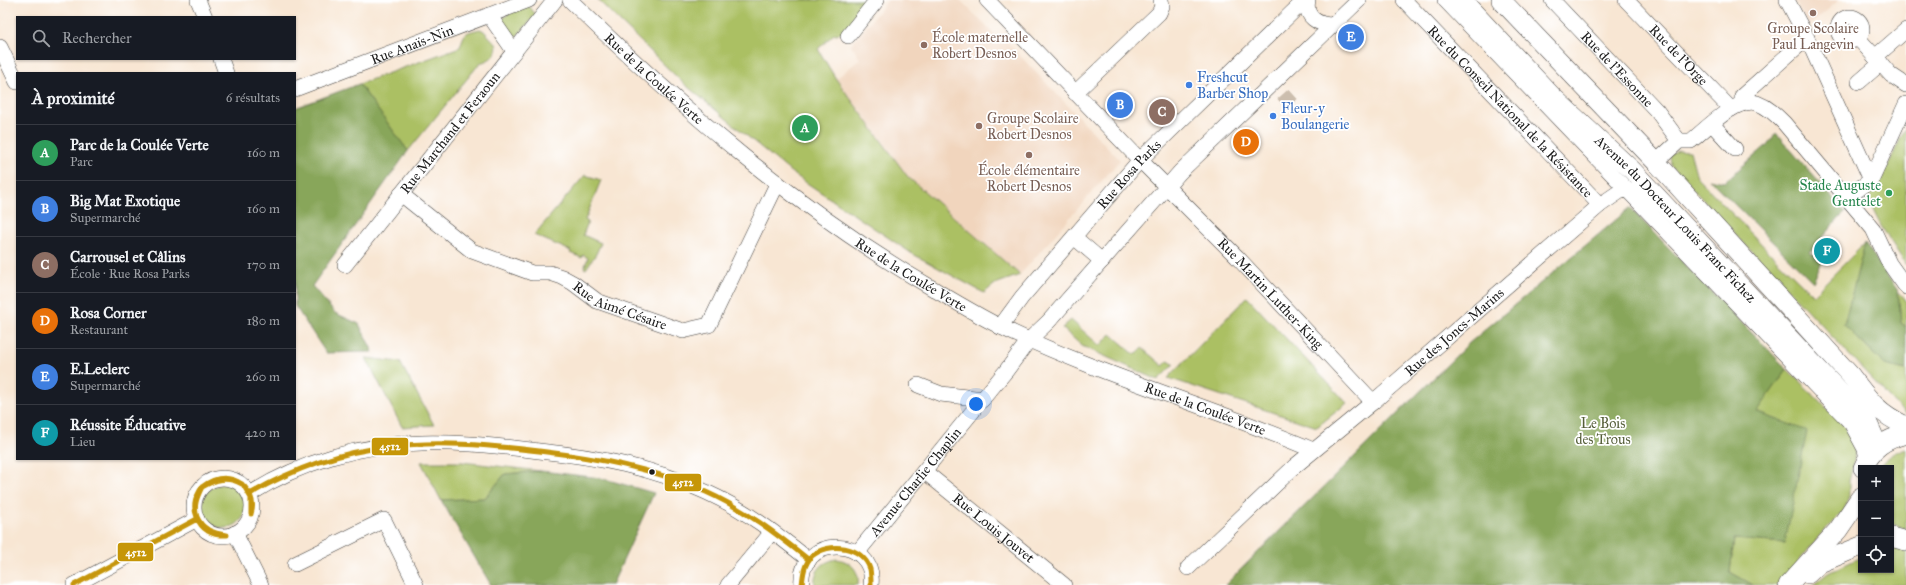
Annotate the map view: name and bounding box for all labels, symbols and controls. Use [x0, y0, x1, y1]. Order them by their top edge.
marker: Groupe Scolaire Paul Langevin [1808, 8, 1818, 18]
search box [16, 16, 296, 60]
place label: Groupe Scolaire Paul Langevin [1767, 20, 1859, 53]
street label: Rue Anaïs-Nin [368, 21, 456, 68]
street label: Rue de l'Orge [1645, 21, 1711, 89]
pin: E [1338, 22, 1364, 52]
street label: Rue du Conseil National de la Résistance [1424, 22, 1596, 201]
icon: search [30, 27, 52, 49]
place label: École maternelle Robert Desnos [932, 27, 1028, 62]
street label: Rue de l'Essonne [1577, 28, 1657, 111]
text: Rechercher [62, 29, 132, 47]
street label: Rue de la Coulée Verte [601, 30, 707, 128]
marker: École maternelle Robert Desnos [919, 40, 929, 50]
street label: Rue Marchand et Feraoun [397, 68, 504, 197]
place label: Freshcut Barber Shop [1197, 69, 1268, 102]
marker: Freshcut Barber Shop [1184, 80, 1194, 90]
text: À proximité [32, 88, 115, 109]
text: 6 résultats [226, 90, 280, 106]
pin: B [1107, 90, 1133, 120]
pin: C [1149, 97, 1175, 127]
place label: Fleur-y Boulangerie [1281, 100, 1350, 133]
place label: Groupe Scolaire Robert Desnos [987, 110, 1079, 143]
marker: Fleur-y Boulangerie [1268, 111, 1278, 121]
pin: A [792, 113, 818, 143]
marker: Groupe Scolaire Robert Desnos [974, 121, 984, 131]
pin: D [1233, 127, 1259, 157]
street label: Avenue du Docteur Louis Franc Fichez [1590, 131, 1760, 307]
text: Parc de la Coulée Verte [70, 136, 209, 154]
street label: Rue Rosa Parks [1094, 136, 1165, 213]
text: A [41, 145, 49, 161]
text: 160 m [247, 145, 280, 161]
marker: École élémentaire Robert Desnos [1024, 150, 1034, 160]
text: Parc [70, 154, 93, 170]
place label: École élémentaire Robert Desnos [978, 160, 1080, 195]
place label: Stade Auguste Gentelet [1799, 177, 1881, 210]
marker: Stade Auguste Gentelet [1884, 188, 1894, 198]
text: Big Mat Exotique [70, 192, 180, 210]
text: B [41, 201, 49, 217]
text: 160 m [247, 201, 280, 217]
text: Supermarché [70, 210, 141, 226]
street label: Rue de la Coulée Verte [852, 234, 970, 316]
street label: Rue Martin Luther-King [1214, 235, 1327, 353]
pin: F [1814, 236, 1840, 266]
text: Carrousel et Câlins [70, 248, 186, 266]
text: C [41, 257, 49, 273]
text: 170 m [247, 257, 280, 273]
text: École · Rue Rosa Parks [70, 266, 190, 282]
street label: Rue Aimé Césaire [569, 278, 669, 334]
street label: Rue des Joncs-Marins [1401, 284, 1508, 380]
text: Rosa Corner [70, 304, 147, 322]
text: D [40, 313, 50, 329]
text: 180 m [247, 313, 280, 329]
text: Restaurant [70, 322, 128, 338]
text: E.Leclerc [70, 360, 130, 378]
text: E [40, 369, 50, 385]
text: 260 m [246, 369, 280, 385]
text: Supermarché [70, 378, 141, 394]
street label: Rue de la Coulée Verte [1142, 379, 1268, 439]
your location [966, 394, 986, 414]
park label: Le Bois des Trous [1575, 415, 1631, 448]
text: Réussite Éducative [70, 416, 186, 434]
street label: Avenue Charlie Chaplin [866, 424, 965, 541]
text: F [41, 425, 49, 441]
text: 420 m [245, 425, 280, 441]
text: Lieu [70, 434, 95, 450]
line badge: 4512 [371, 437, 409, 456]
text: 4512 [379, 440, 401, 454]
map controls [1858, 465, 1894, 573]
button: + [1858, 465, 1894, 501]
unlabelled marker [647, 467, 657, 477]
line badge: 4512 [664, 473, 702, 492]
text: 4512 [672, 476, 694, 490]
street label: Rue Louis Jouvet [949, 490, 1038, 567]
button: − [1858, 501, 1894, 537]
button: locate [1858, 537, 1894, 573]
line badge: 4512 [117, 542, 154, 562]
text: 4512 [125, 546, 147, 560]

